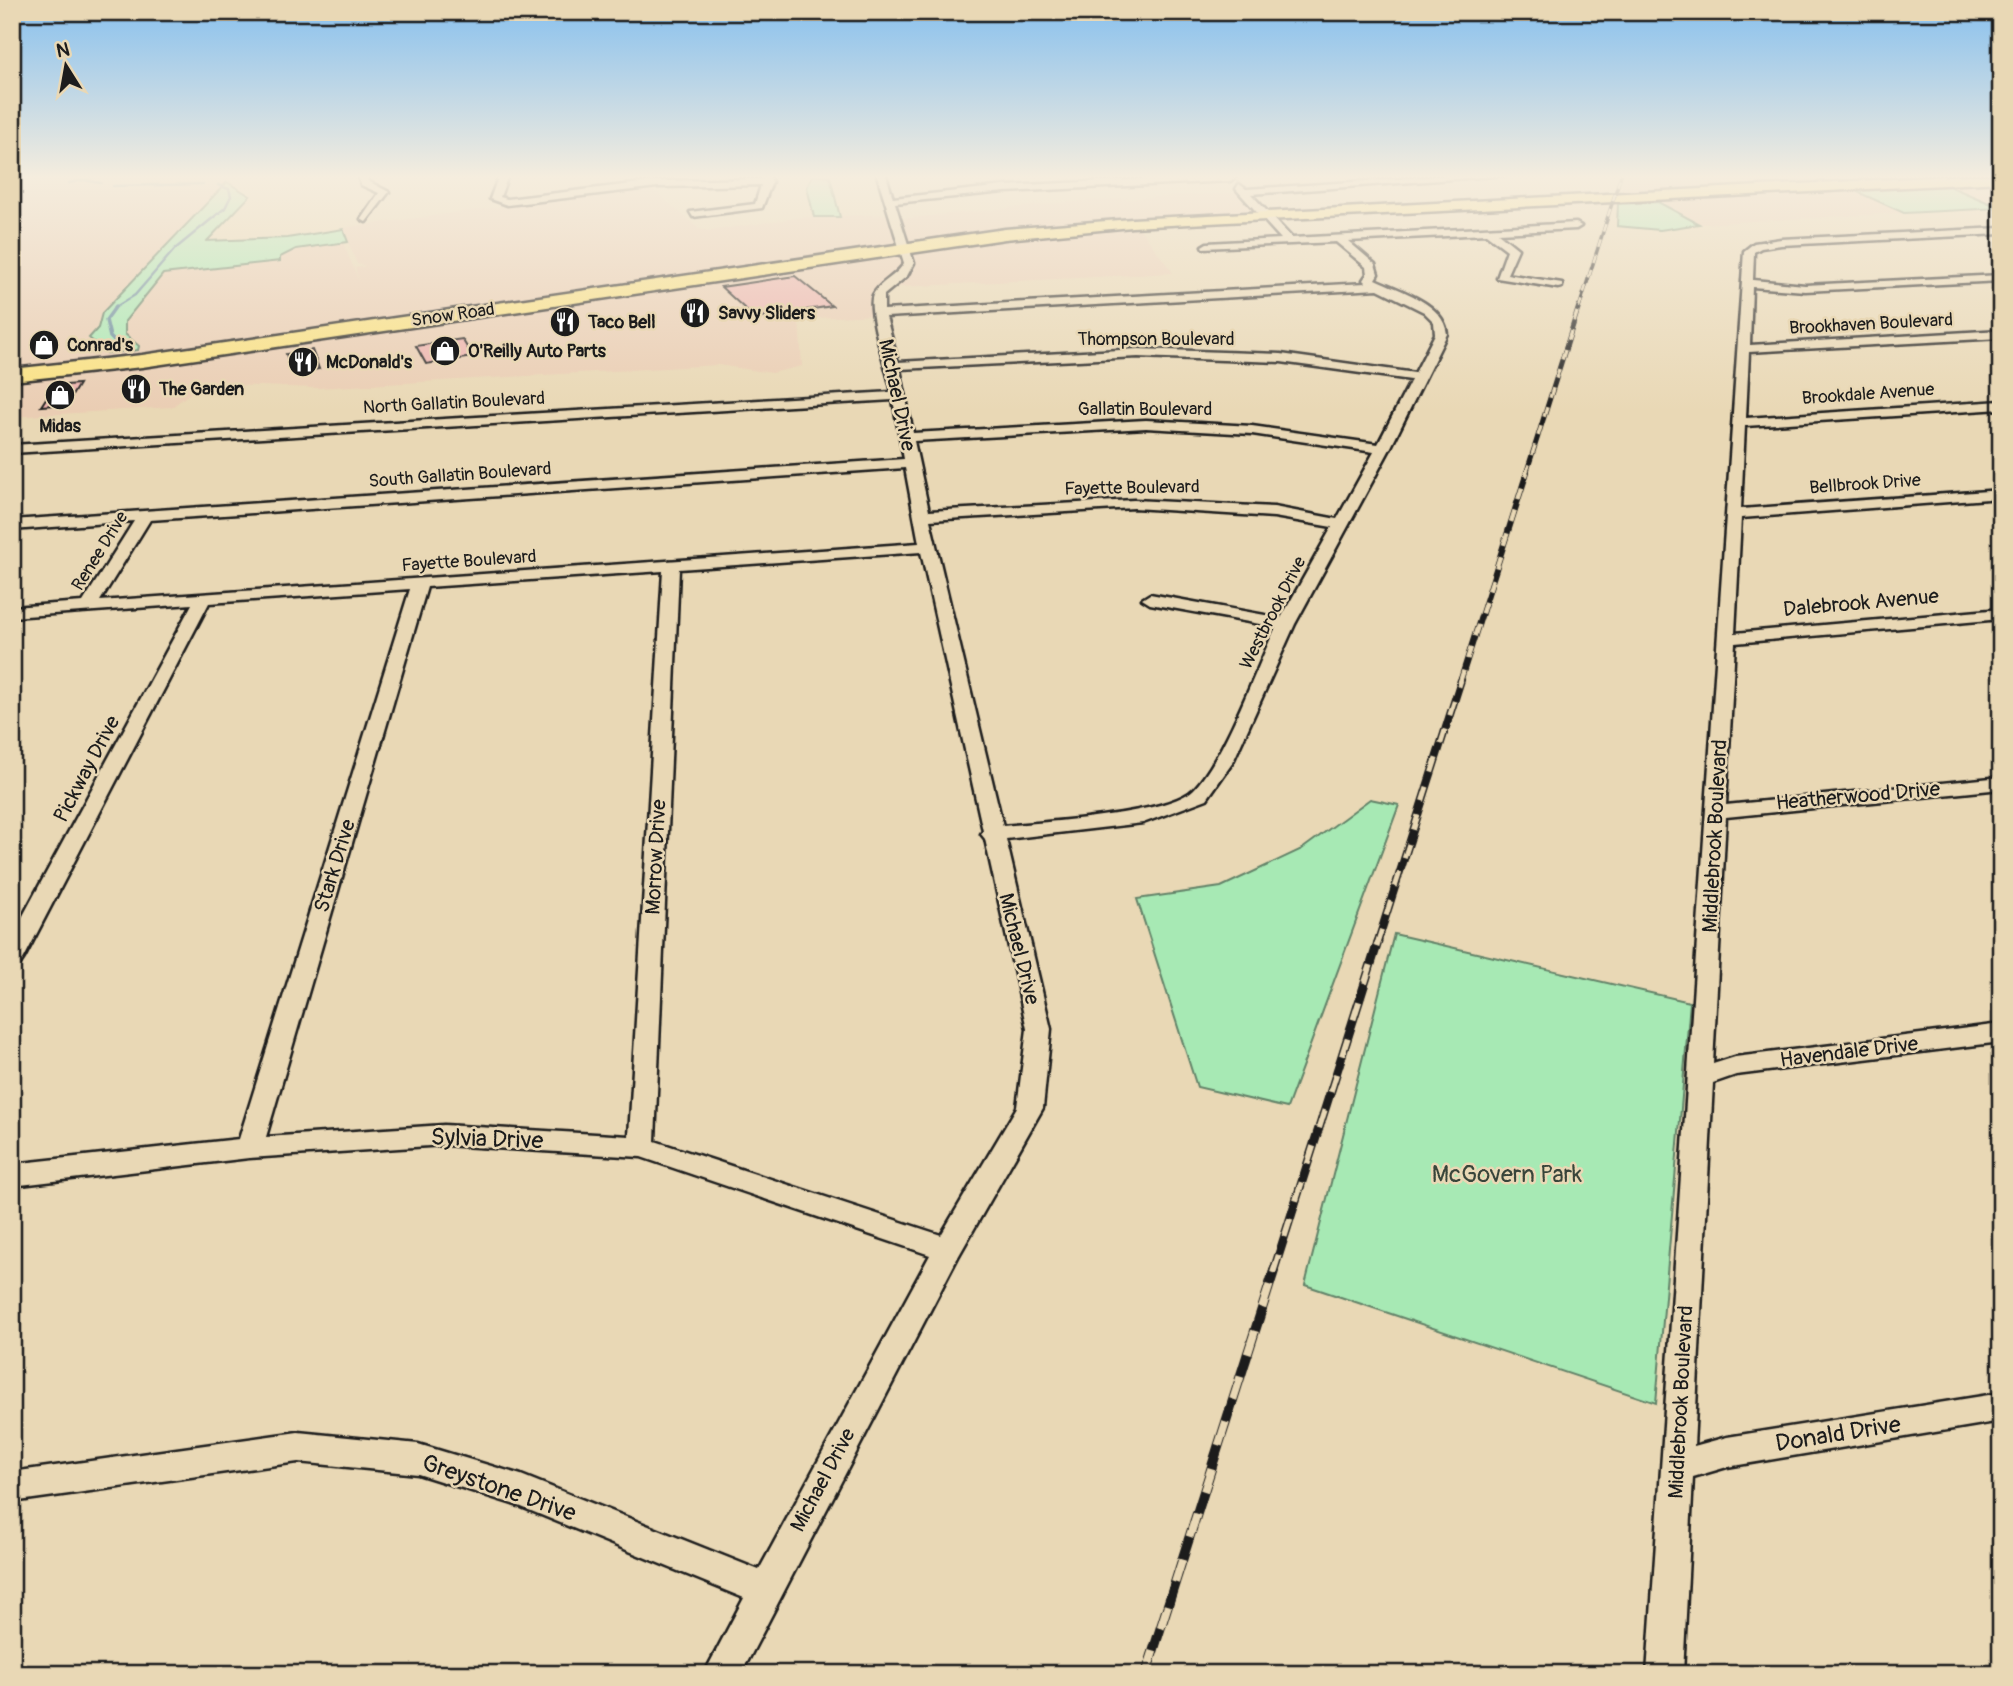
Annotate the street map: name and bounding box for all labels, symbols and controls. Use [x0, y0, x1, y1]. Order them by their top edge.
north arrow [32, 32, 102, 102]
text: N [54, 37, 72, 63]
restaurant icon: Savvy Sliders [678, 296, 712, 330]
street label: Snow Road [410, 298, 496, 332]
place label: Savvy Sliders [718, 302, 816, 325]
restaurant icon: Taco Bell [548, 305, 582, 339]
street label: Brookhaven Boulevard [1788, 308, 1954, 340]
place label: Taco Bell [587, 311, 656, 334]
shop icon: Conrad's [27, 328, 61, 362]
street label: Thompson Boulevard [1077, 328, 1235, 351]
place label: Conrad's [67, 334, 134, 357]
shop icon: O'Reilly Auto Parts [428, 334, 462, 368]
street label: Michael Drive [872, 336, 922, 454]
place label: O'Reilly Auto Parts [468, 340, 607, 363]
restaurant icon: McDonald's [286, 345, 320, 379]
place label: McDonald's [326, 351, 413, 374]
restaurant icon: The Garden [119, 372, 153, 406]
shop icon: Midas [43, 378, 77, 412]
place label: The Garden [158, 378, 244, 401]
street label: Brookdale Avenue [1801, 378, 1935, 410]
street label: North Gallatin Boulevard [362, 387, 546, 419]
street label: Gallatin Boulevard [1078, 398, 1212, 421]
place label: Midas [39, 415, 82, 438]
street label: South Gallatin Boulevard [368, 457, 552, 493]
street label: Bellbrook Drive [1808, 469, 1922, 499]
street label: Fayette Boulevard [1064, 475, 1200, 501]
street label: Renee Drive [67, 507, 133, 595]
street label: Fayette Boulevard [401, 545, 537, 577]
street label: Westbrook Drive [1235, 553, 1311, 673]
street label: Dalebrook Avenue [1782, 583, 1941, 623]
street label: Pickway Drive [48, 710, 127, 827]
street label: Middlebrook Boulevard [1696, 739, 1734, 933]
street label: Heatherwood Drive [1775, 775, 1942, 817]
street label: Morrow Drive [639, 798, 673, 915]
street label: Stark Drive [308, 815, 362, 916]
street label: Michael Drive [992, 890, 1046, 1008]
street label: Havendale Drive [1778, 1030, 1920, 1074]
street label: Sylvia Drive [430, 1123, 544, 1155]
park label: McGovern Park [1432, 1160, 1582, 1189]
street label: Middlebrook Boulevard [1662, 1305, 1700, 1499]
street label: Donald Drive [1773, 1410, 1903, 1458]
street label: Michael Drive [784, 1423, 862, 1537]
street label: Greystone Drive [418, 1448, 580, 1528]

